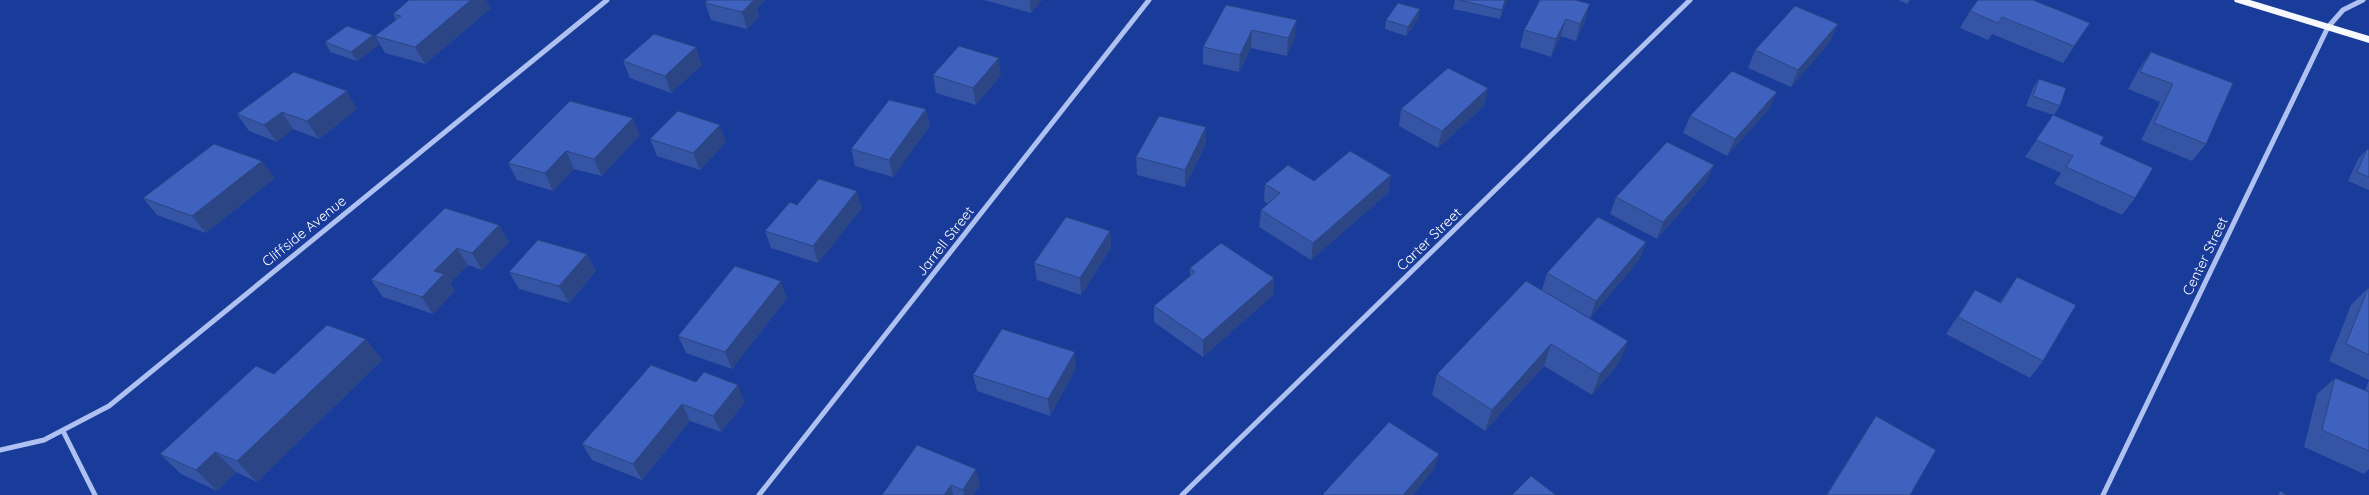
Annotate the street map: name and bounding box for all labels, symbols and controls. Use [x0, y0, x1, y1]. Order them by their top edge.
street label: Cliffside Avenue [258, 192, 350, 270]
street label: Jarrell Street [912, 202, 978, 279]
street label: Carter Street [1393, 203, 1465, 274]
street label: Center Street [2178, 214, 2232, 298]

